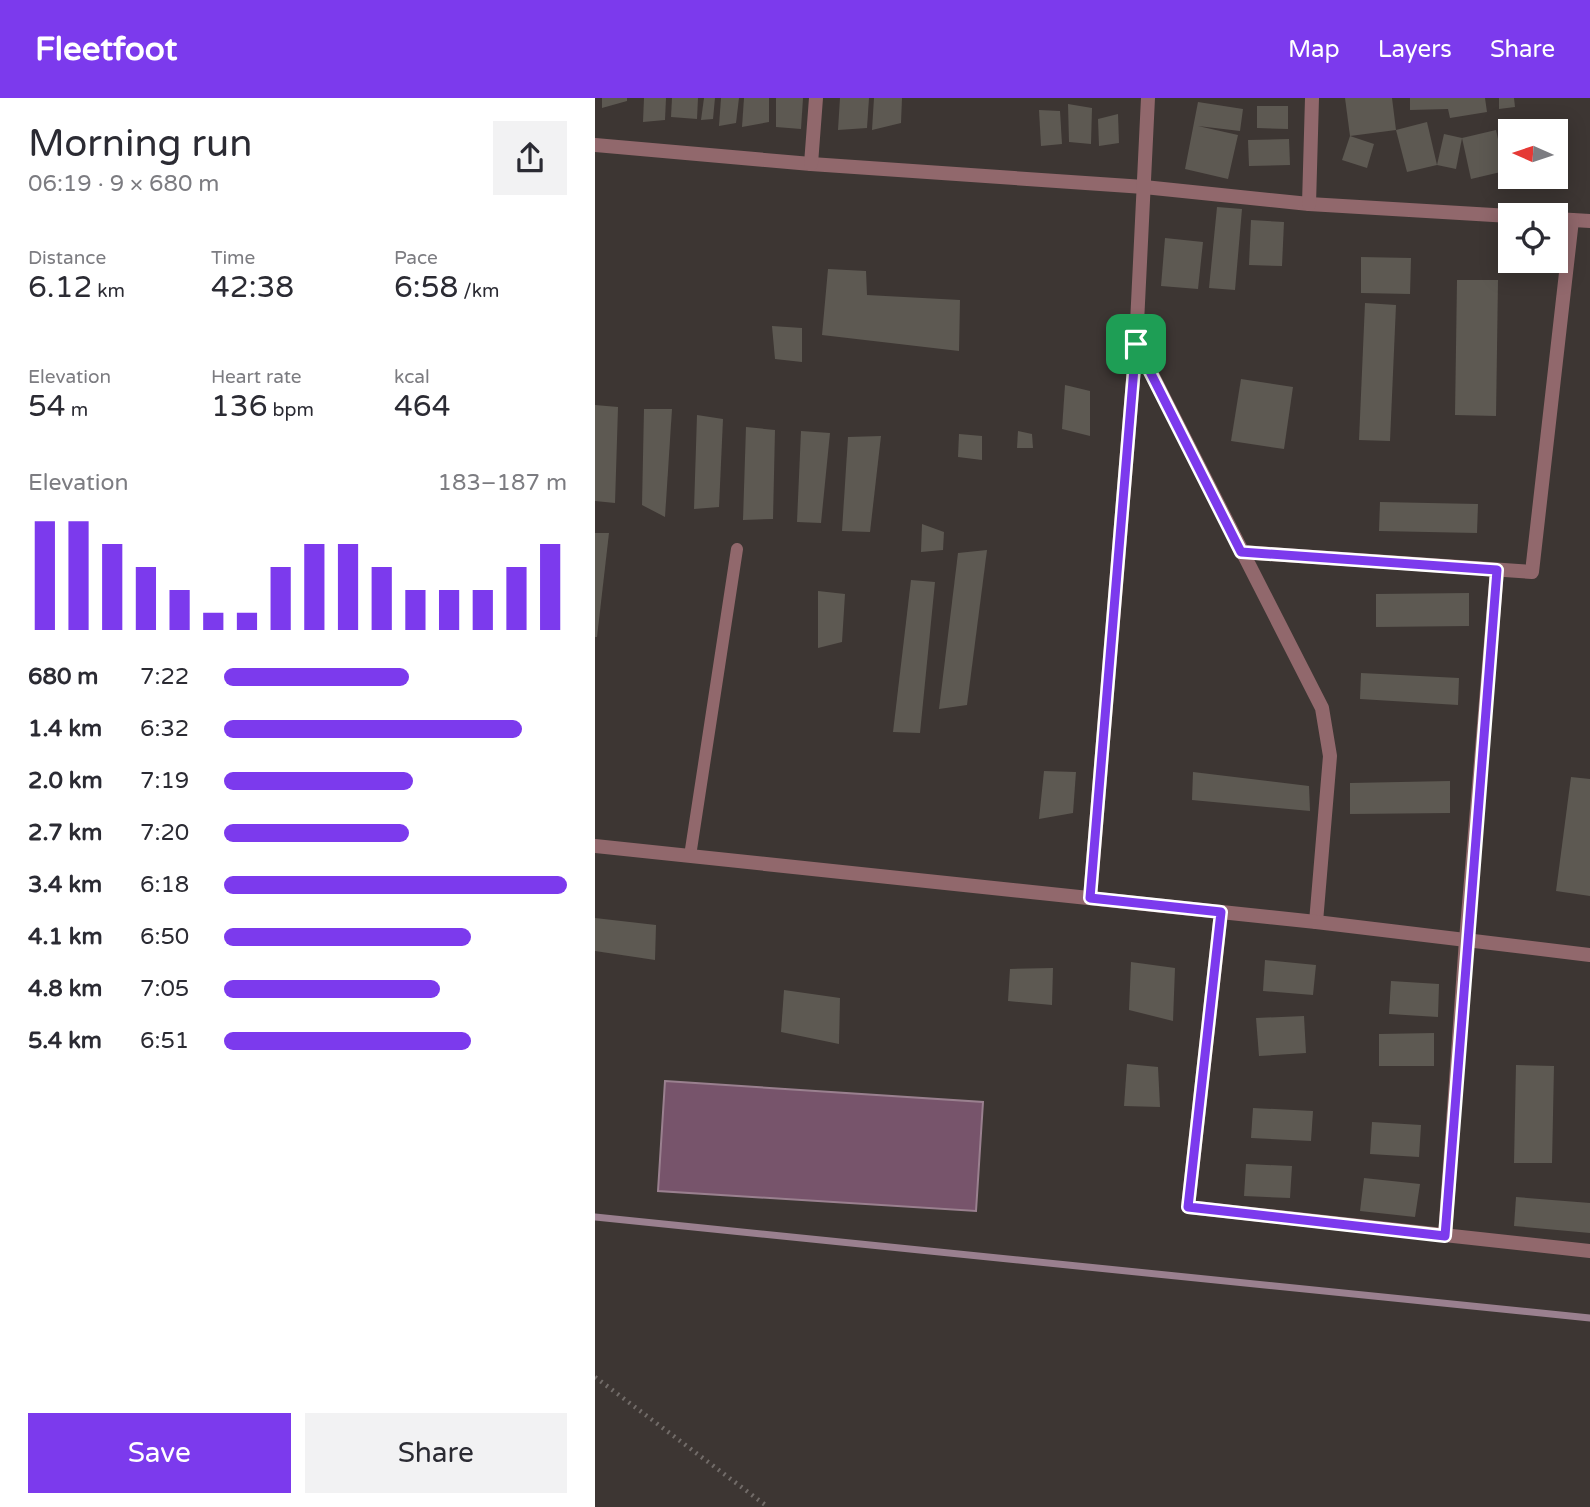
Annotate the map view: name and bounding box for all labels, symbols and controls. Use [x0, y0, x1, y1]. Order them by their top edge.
text: Fleetfoot [35, 30, 177, 69]
text: Map [1288, 35, 1340, 64]
text: Layers [1378, 35, 1452, 64]
text: Share [1490, 35, 1555, 64]
north arrow [1498, 119, 1568, 189]
map controls [1498, 119, 1568, 273]
text: Morning run [28, 121, 252, 167]
button: share [493, 121, 567, 195]
text: 06:19 · 9 × 680 m [28, 170, 219, 198]
button: locate [1498, 203, 1568, 273]
text: Distance [28, 247, 106, 269]
text: Time [211, 247, 255, 269]
text: Pace [394, 247, 438, 269]
text: 6.12 [28, 269, 92, 306]
text: 42:38 [211, 269, 294, 306]
text: 6:58 [394, 269, 458, 306]
text: km [92, 280, 125, 302]
text: /km [458, 280, 499, 302]
pin [1106, 314, 1166, 374]
icon: arrive [1117, 325, 1155, 363]
text: Elevation [28, 366, 111, 388]
text: Heart rate [211, 366, 302, 388]
text: kcal [394, 366, 430, 388]
text: 54 [28, 388, 66, 425]
text: 136 [211, 388, 268, 425]
text: 464 [394, 388, 451, 425]
text: m [66, 399, 88, 421]
text: bpm [268, 399, 314, 421]
text: Elevation [28, 469, 129, 497]
text: 183–187 m [438, 469, 567, 497]
text: 680 m [28, 663, 98, 691]
text: 7:22 [140, 663, 189, 691]
text: 1.4 km [28, 715, 102, 743]
text: 6:32 [140, 715, 189, 743]
text: 2.0 km [28, 767, 103, 795]
text: 7:19 [140, 767, 189, 795]
text: 2.7 km [28, 819, 102, 847]
text: 7:20 [140, 819, 189, 847]
text: 3.4 km [28, 871, 102, 899]
text: 6:18 [140, 871, 189, 899]
text: 4.1 km [28, 923, 103, 951]
text: 6:50 [140, 923, 189, 951]
text: 4.8 km [28, 975, 102, 1003]
text: 7:05 [140, 975, 189, 1003]
text: 5.4 km [28, 1027, 102, 1055]
text: 6:51 [140, 1027, 189, 1055]
button: Save [28, 1413, 291, 1493]
button: Share [305, 1413, 567, 1493]

